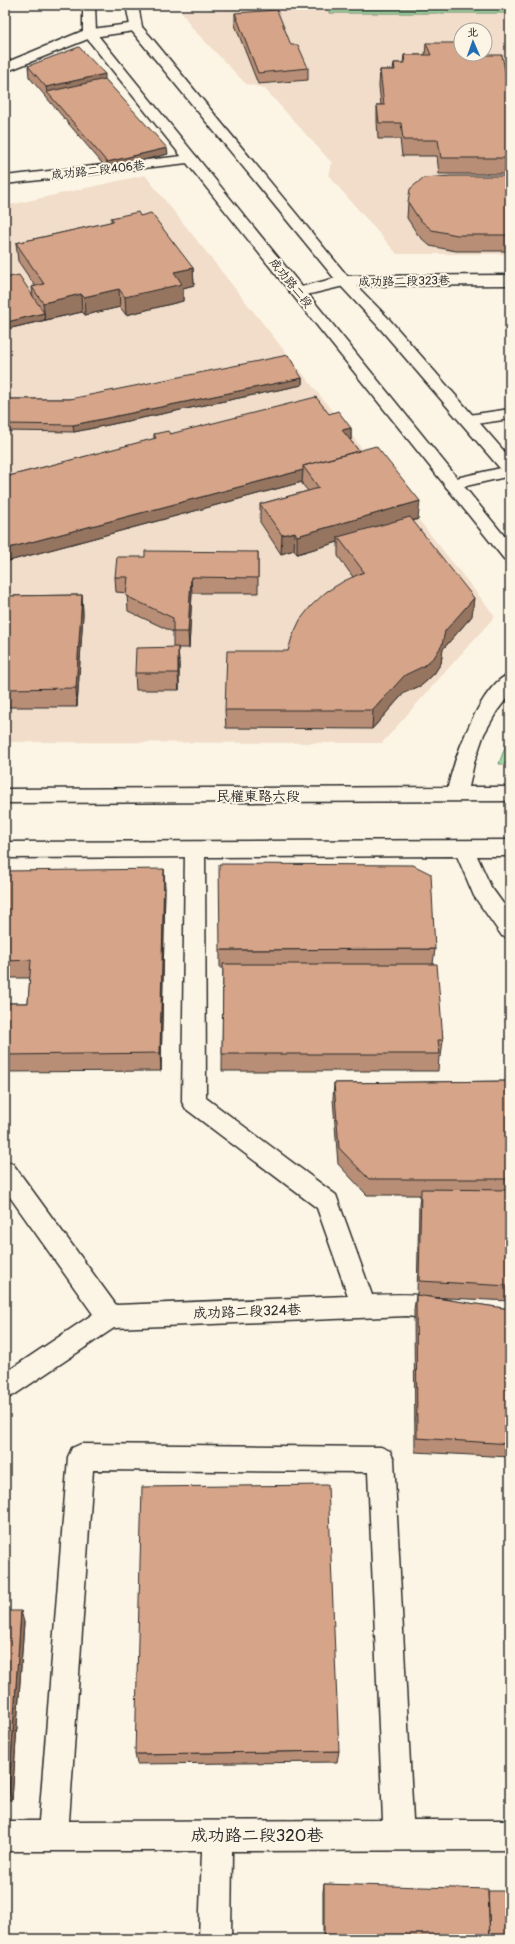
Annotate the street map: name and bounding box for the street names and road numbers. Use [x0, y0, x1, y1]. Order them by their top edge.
street label: 成功路二段406巷 [50, 158, 146, 183]
street label: 成功路二段 [266, 255, 315, 311]
street label: 成功路二段323巷 [358, 273, 450, 290]
street label: 民權東路六段 [216, 788, 300, 805]
street label: 成功路二段324巷 [193, 1301, 302, 1322]
street label: 成功路二段320巷 [191, 1825, 324, 1846]

